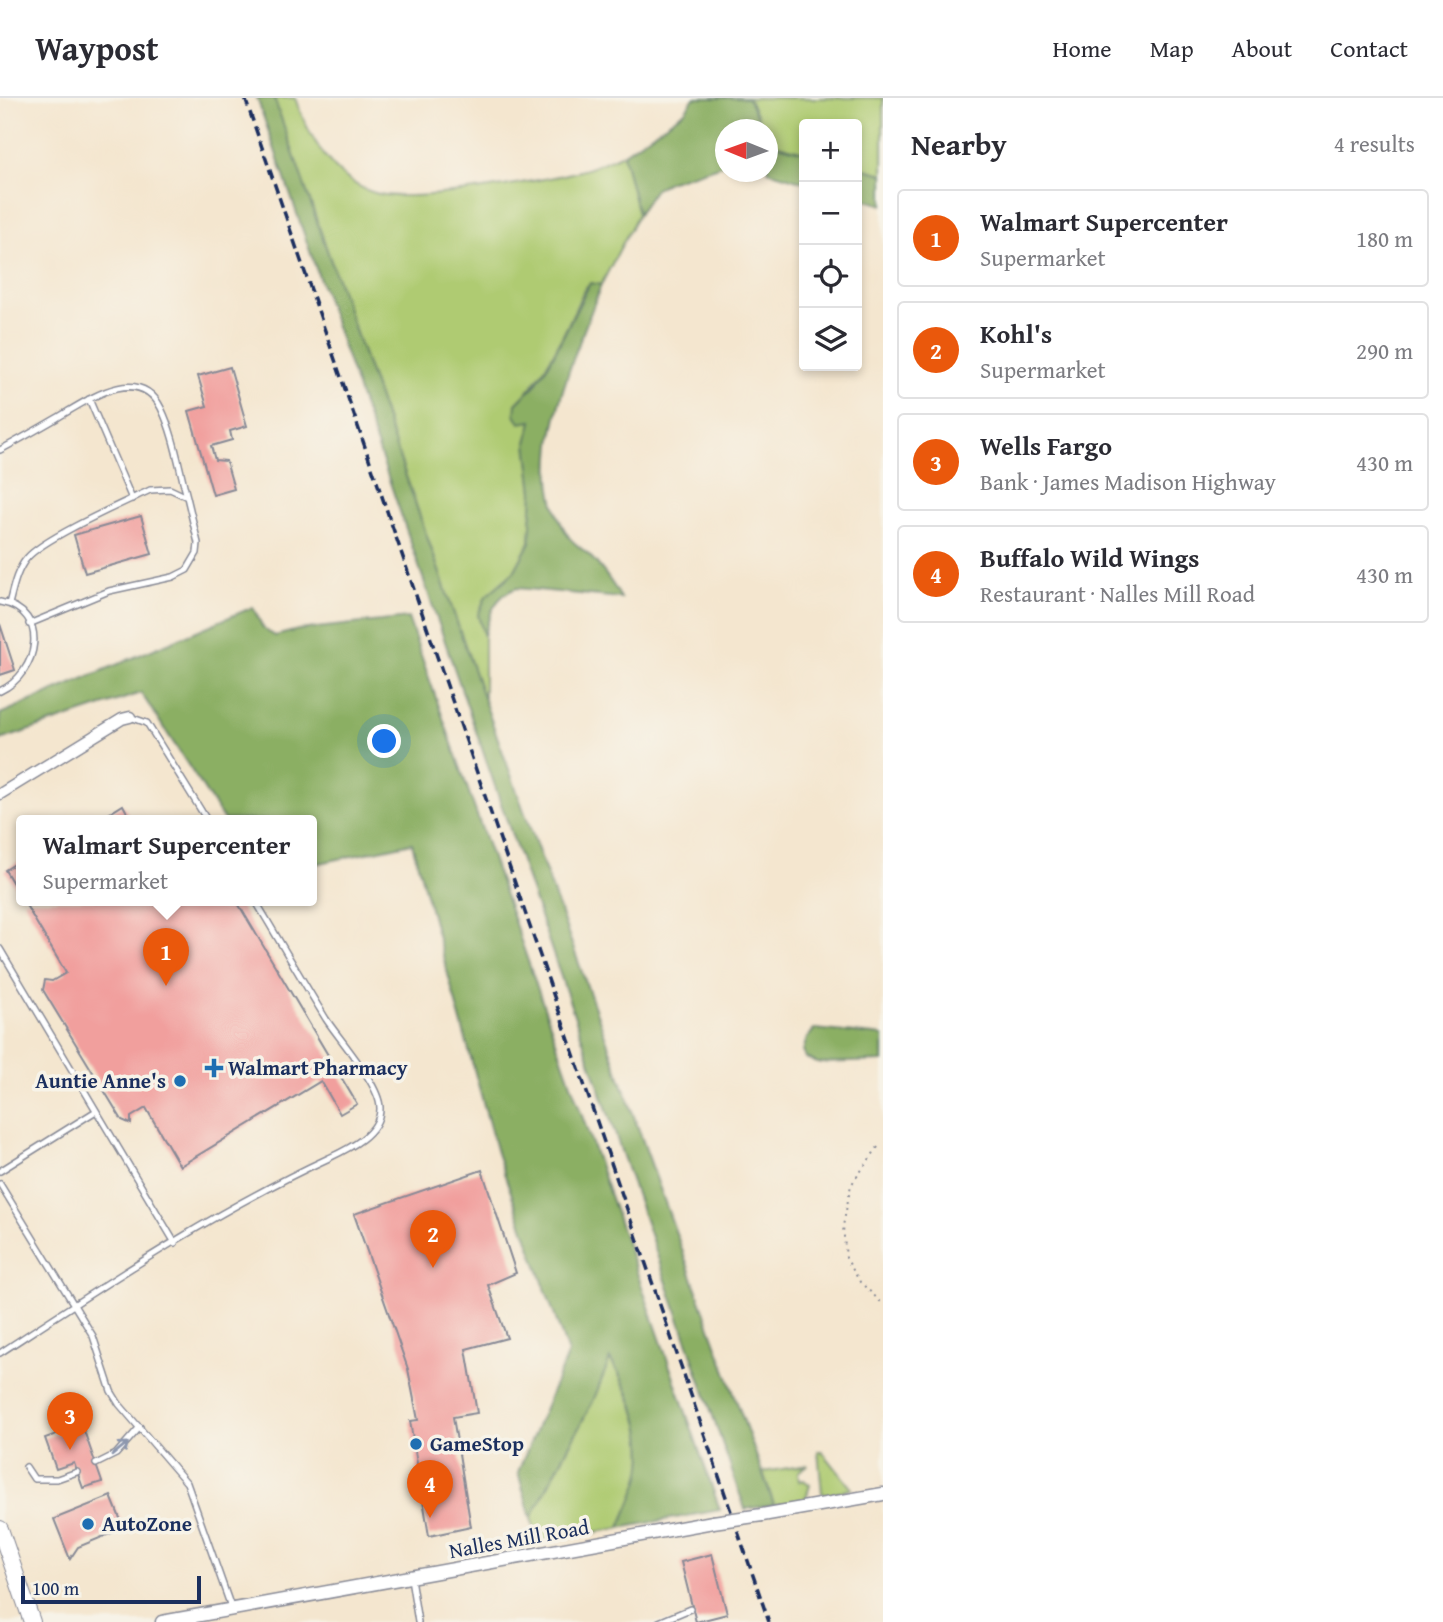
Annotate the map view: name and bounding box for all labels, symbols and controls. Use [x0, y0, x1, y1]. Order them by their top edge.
text: Waypost [35, 24, 159, 72]
text: Home [1053, 31, 1112, 66]
text: Map [1150, 31, 1194, 66]
text: About [1232, 31, 1292, 66]
text: Contact [1330, 31, 1408, 66]
north arrow [715, 119, 778, 182]
map controls [799, 119, 862, 371]
button: + [799, 119, 862, 182]
text: Nearby [911, 122, 1007, 166]
text: 4 results [1334, 127, 1415, 160]
button: − [799, 182, 862, 245]
text: Walmart Supercenter [980, 202, 1228, 241]
text: 1 [930, 222, 942, 255]
text: 180 m [1356, 222, 1413, 255]
text: Supermarket [980, 241, 1106, 274]
button: locate [799, 245, 862, 308]
button: layers [799, 308, 862, 371]
text: Kohl's [980, 314, 1052, 353]
text: 2 [930, 334, 942, 367]
text: 290 m [1356, 334, 1413, 367]
text: Supermarket [980, 353, 1106, 386]
text: Wells Fargo [980, 426, 1112, 465]
text: 3 [930, 446, 942, 479]
text: 430 m [1356, 446, 1413, 479]
text: Bank · James Madison Highway [980, 465, 1276, 498]
text: Buffalo Wild Wings [980, 538, 1199, 577]
text: 4 [930, 558, 942, 591]
text: 430 m [1356, 558, 1413, 591]
text: Restaurant · Nalles Mill Road [980, 577, 1255, 610]
your location [367, 724, 401, 758]
popup [16, 815, 317, 906]
text: Walmart Supercenter [43, 825, 290, 864]
text: Supermarket [43, 864, 168, 897]
pin: 1 [143, 928, 189, 986]
place label: Walmart Pharmacy [228, 1052, 408, 1083]
marker: Walmart Pharmacy [206, 1060, 222, 1076]
place label: Auntie Anne's [35, 1065, 166, 1096]
marker: Auntie Anne's [172, 1073, 188, 1089]
pin: 2 [410, 1210, 456, 1268]
pin: 3 [47, 1392, 93, 1450]
place label: GameStop [430, 1428, 524, 1459]
marker: GameStop [408, 1436, 424, 1452]
one-way arrow [111, 1441, 129, 1457]
pin: 4 [407, 1460, 453, 1518]
place label: AutoZone [102, 1508, 192, 1539]
street label: Nalles Mill Road [446, 1511, 592, 1566]
marker: AutoZone [80, 1516, 96, 1532]
scale bar [21, 1573, 201, 1605]
text: 100 m [32, 1574, 79, 1602]

